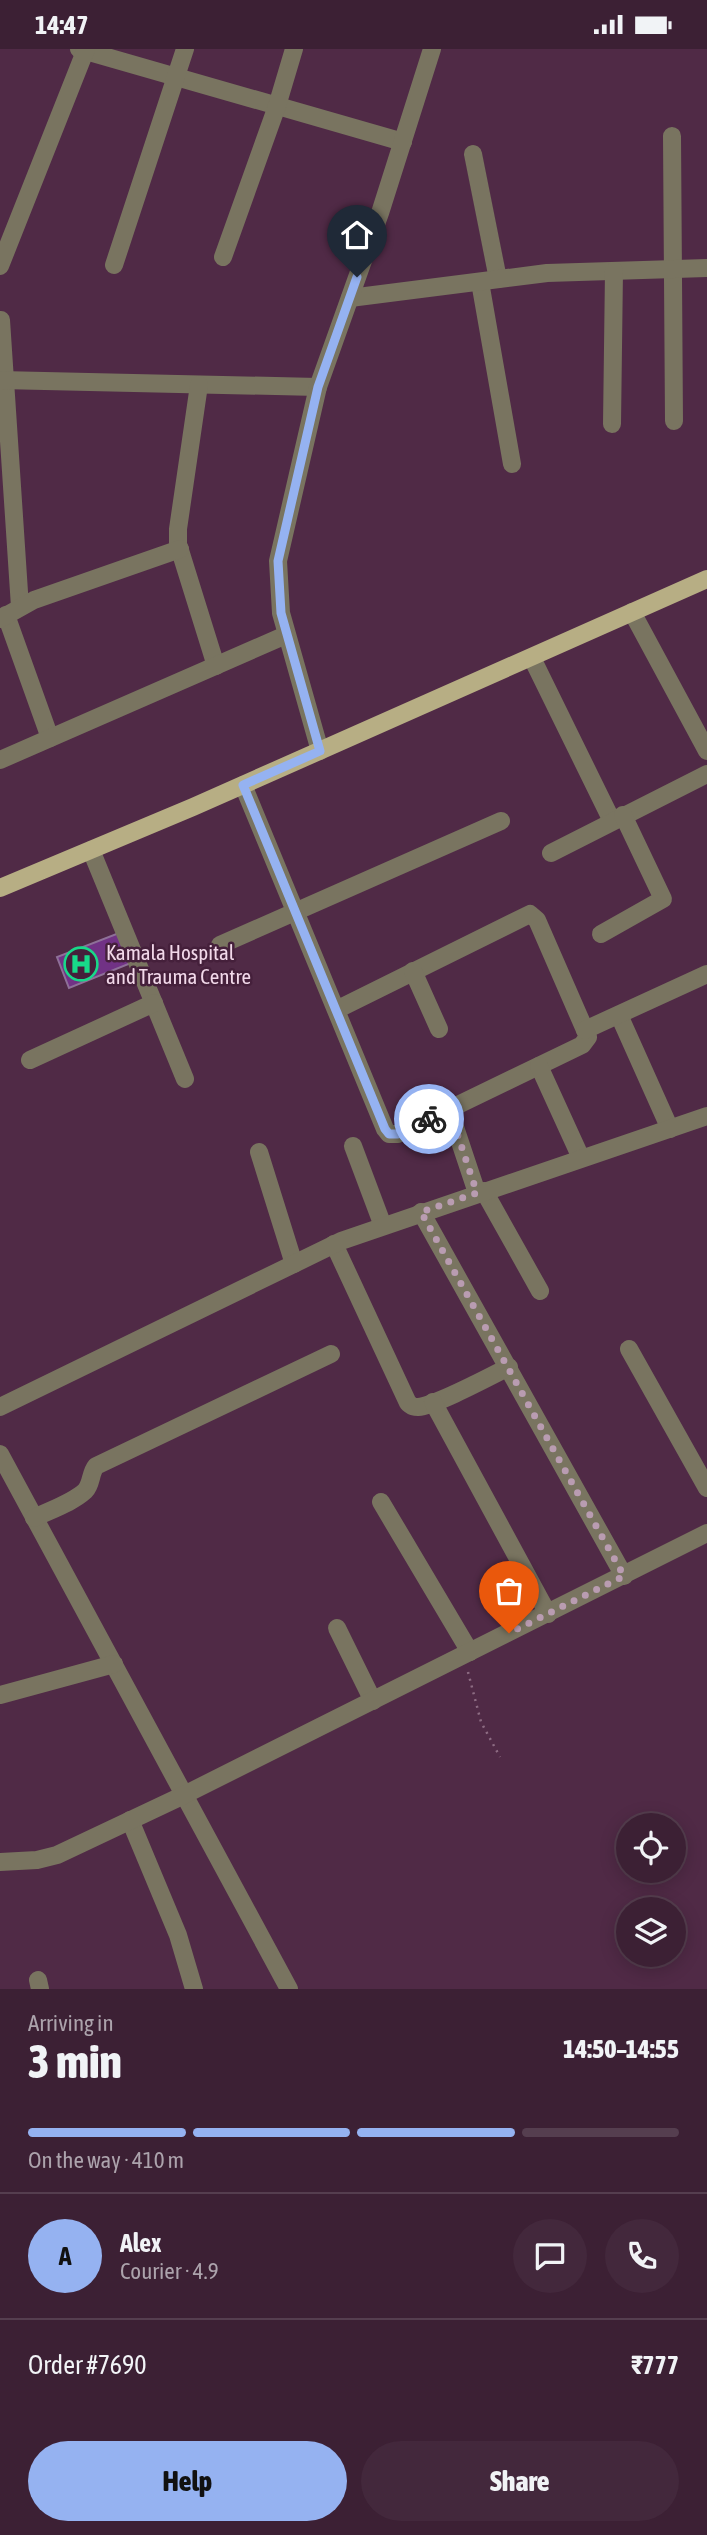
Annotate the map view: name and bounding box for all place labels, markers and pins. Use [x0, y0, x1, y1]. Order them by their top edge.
pin [327, 205, 387, 277]
place label: Kamala Hospital and Trauma Centre [106, 940, 251, 988]
hospital icon: Kamala Hospital and Trauma Centre [62, 945, 100, 983]
pin [479, 1561, 539, 1633]

